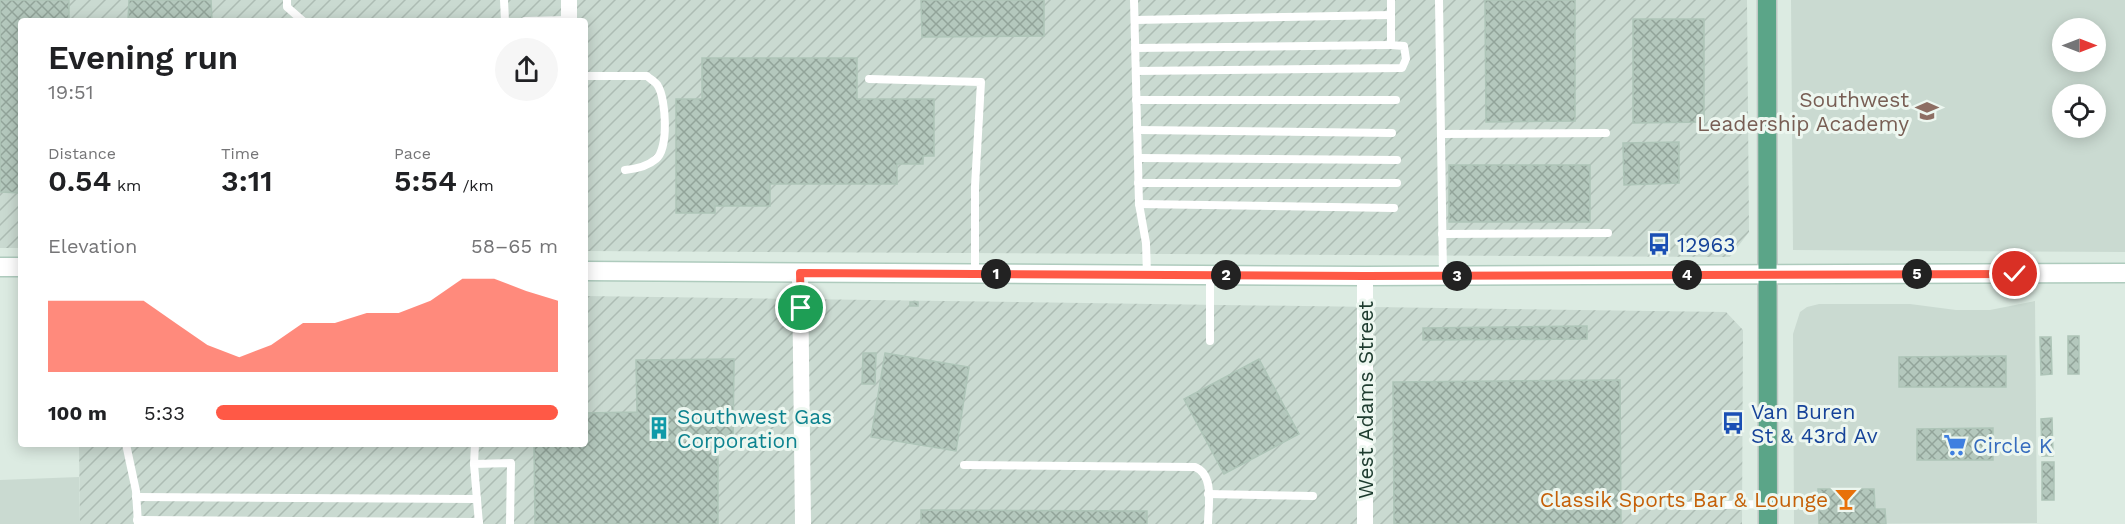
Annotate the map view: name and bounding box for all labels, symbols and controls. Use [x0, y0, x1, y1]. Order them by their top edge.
north arrow [2052, 18, 2106, 72]
map controls [2052, 18, 2106, 138]
text: Evening run [48, 38, 238, 77]
button: share [495, 38, 558, 101]
text: 19:51 [48, 80, 94, 104]
button: locate [2052, 84, 2106, 138]
place label: Southwest Leadership Academy [1697, 87, 1909, 136]
school or university icon: Southwest Leadership Academy [1914, 98, 1940, 124]
text: Distance [48, 144, 116, 163]
text: Time [221, 144, 259, 163]
text: Pace [394, 144, 431, 163]
text: 0.54 [48, 163, 112, 198]
text: 3:11 [221, 163, 273, 198]
text: 5:54 [394, 163, 457, 198]
text: km [112, 176, 141, 195]
text: /km [457, 176, 494, 195]
bus stop icon: 12963 [1646, 231, 1672, 257]
place label: 12963 [1677, 232, 1735, 257]
text: Elevation [48, 234, 137, 258]
text: 58–65 m [471, 234, 558, 258]
pin [1989, 248, 2040, 299]
icon: check [1998, 257, 2031, 290]
pin: 1 [981, 259, 1011, 289]
pin: 5 [1902, 259, 1932, 289]
pin: 2 [1211, 260, 1241, 290]
pin: 4 [1672, 260, 1702, 290]
pin: 3 [1442, 261, 1472, 291]
text: 1 [993, 264, 999, 283]
text: 5 [1912, 264, 1922, 283]
text: 2 [1221, 265, 1231, 284]
text: 4 [1682, 265, 1692, 284]
text: 3 [1452, 266, 1462, 285]
pin [775, 282, 826, 333]
icon: arrive [784, 291, 817, 324]
street label: West Adams Street [1353, 301, 1378, 499]
place label: Van Buren St & 43rd Av [1751, 399, 1878, 448]
text: 100 m [48, 401, 107, 425]
text: 5:33 [144, 401, 185, 425]
place label: Southwest Gas Corporation [677, 404, 832, 453]
bus stop icon: Van Buren St & 43rd Av [1720, 410, 1746, 436]
building icon: Southwest Gas Corporation [646, 415, 672, 441]
supermarket icon: Circle K [1942, 432, 1968, 458]
place label: Circle K [1973, 433, 2053, 458]
bar icon: Classik Sports Bar & Lounge [1833, 486, 1859, 512]
place label: Classik Sports Bar & Lounge [1540, 487, 1828, 512]

